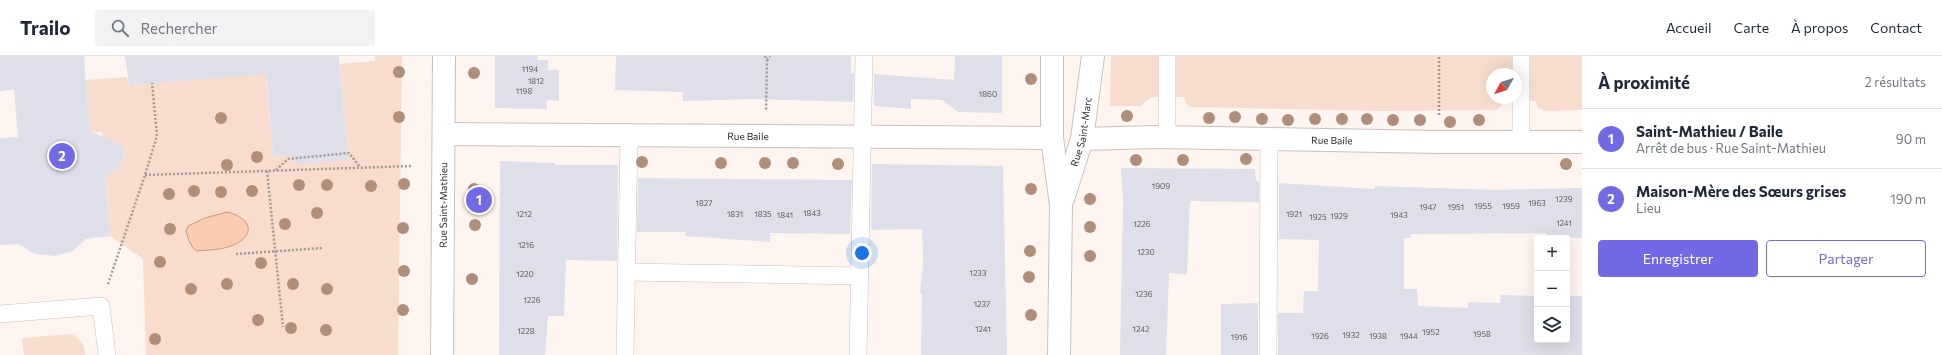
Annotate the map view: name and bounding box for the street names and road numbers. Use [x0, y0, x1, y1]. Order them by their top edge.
street label: Rue Saint-Marc [1068, 96, 1094, 168]
street label: Rue Baile [727, 130, 769, 142]
street label: Rue Baile [1311, 134, 1353, 146]
street label: Rue Saint-Mathieu [437, 162, 449, 248]

